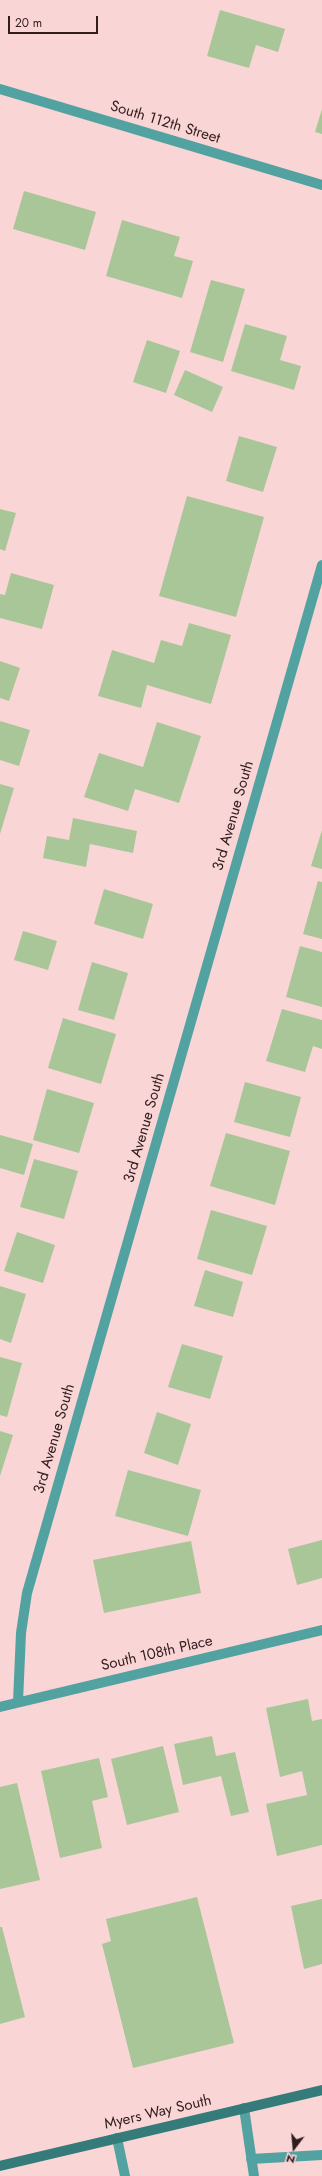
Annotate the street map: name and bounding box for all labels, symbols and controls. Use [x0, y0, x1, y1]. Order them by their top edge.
scale bar [10, 8, 100, 34]
text: 20 m [15, 14, 42, 32]
street label: South 112th Street [108, 98, 222, 148]
street label: 3rd Avenue South [210, 759, 258, 873]
street label: 3rd Avenue South [121, 1071, 169, 1185]
street label: 3rd Avenue South [31, 1382, 79, 1496]
street label: South 108th Place [99, 1632, 215, 1676]
street label: Myers Way South [103, 2092, 213, 2134]
north arrow [274, 2128, 314, 2168]
text: N [284, 2151, 297, 2168]

